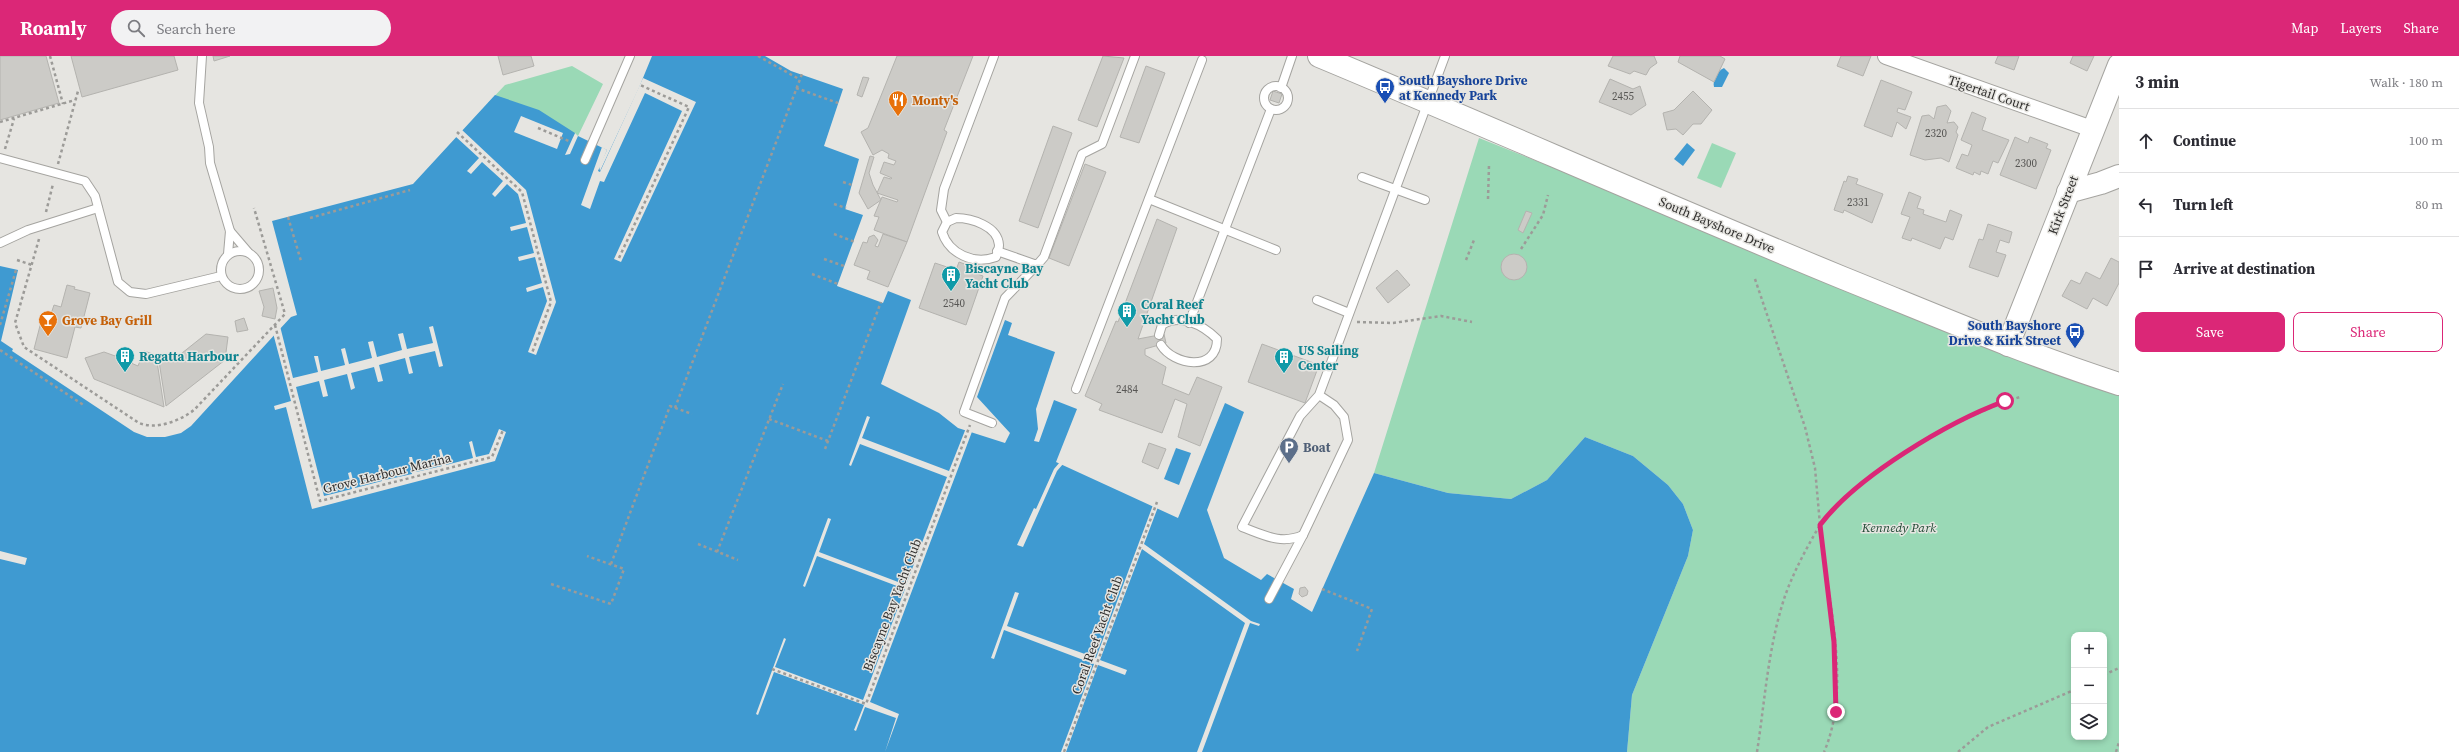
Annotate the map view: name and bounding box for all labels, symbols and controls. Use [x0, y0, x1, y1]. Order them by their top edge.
search box [111, 10, 391, 46]
text: Roamly [20, 15, 87, 41]
icon: search [125, 17, 147, 39]
text: Search here [157, 18, 236, 39]
text: Map [2291, 18, 2318, 38]
text: Layers [2340, 18, 2382, 38]
text: Share [2404, 18, 2439, 38]
text: 3 min [2135, 70, 2179, 94]
street label: Tigertail Court [1946, 71, 2033, 115]
place label: South Bayshore Drive at Kennedy Park [1399, 72, 1528, 104]
text: Walk · 180 m [2370, 74, 2443, 91]
bus stop icon: South Bayshore Drive at Kennedy Park [1374, 76, 1396, 104]
restaurant icon: Monty's [887, 89, 909, 117]
house number: 2455 [1612, 89, 1634, 104]
place label: Monty's [912, 92, 959, 109]
house number: 2320 [1925, 126, 1947, 141]
icon: ahead [2135, 130, 2157, 152]
text: Continue [2173, 130, 2236, 151]
text: 100 m [2409, 132, 2443, 149]
house number: 2300 [2015, 156, 2037, 171]
street label: Kirk Street [2044, 172, 2082, 237]
street label: South Bayshore Drive [1656, 193, 1778, 257]
icon: left [2135, 194, 2157, 216]
text: Turn left [2173, 194, 2233, 215]
house number: 2331 [1847, 195, 1869, 210]
text: 80 m [2415, 196, 2443, 213]
icon: arrive [2135, 258, 2157, 280]
text: Arrive at destination [2173, 258, 2315, 279]
place label: Biscayne Bay Yacht Club [965, 260, 1043, 292]
building icon: Biscayne Bay Yacht Club [940, 264, 962, 292]
house number: 2540 [943, 296, 965, 311]
place label: Coral Reef Yacht Club [1141, 296, 1205, 328]
building icon: Coral Reef Yacht Club [1116, 300, 1138, 328]
bar icon: Grove Bay Grill [37, 309, 59, 337]
place label: Grove Bay Grill [62, 312, 152, 329]
button: Save [2135, 312, 2285, 352]
button: Share [2293, 312, 2443, 352]
place label: South Bayshore Drive & Kirk Street [1949, 317, 2061, 349]
bus stop icon: South Bayshore Drive & Kirk Street [2064, 321, 2086, 349]
place label: US Sailing Center [1298, 342, 1358, 374]
building icon: Regatta Harbour [114, 345, 136, 373]
building icon: US Sailing Center [1273, 346, 1295, 374]
place label: Regatta Harbour [139, 348, 240, 365]
house number: 2484 [1116, 382, 1138, 397]
route start [1996, 392, 2014, 410]
parking icon: Boat [1278, 436, 1300, 464]
place label: Boat [1303, 439, 1331, 456]
street label: Grove Harbour Marina [321, 449, 453, 497]
park label: Kennedy Park [1861, 519, 1937, 536]
street label: Biscayne Bay Yacht Club [859, 536, 925, 674]
street label: Coral Reef Yacht Club [1068, 573, 1126, 697]
map controls [2071, 632, 2107, 740]
button: + [2071, 632, 2107, 668]
button: − [2071, 668, 2107, 704]
route end [1827, 703, 1845, 721]
button: layers [2071, 704, 2107, 740]

